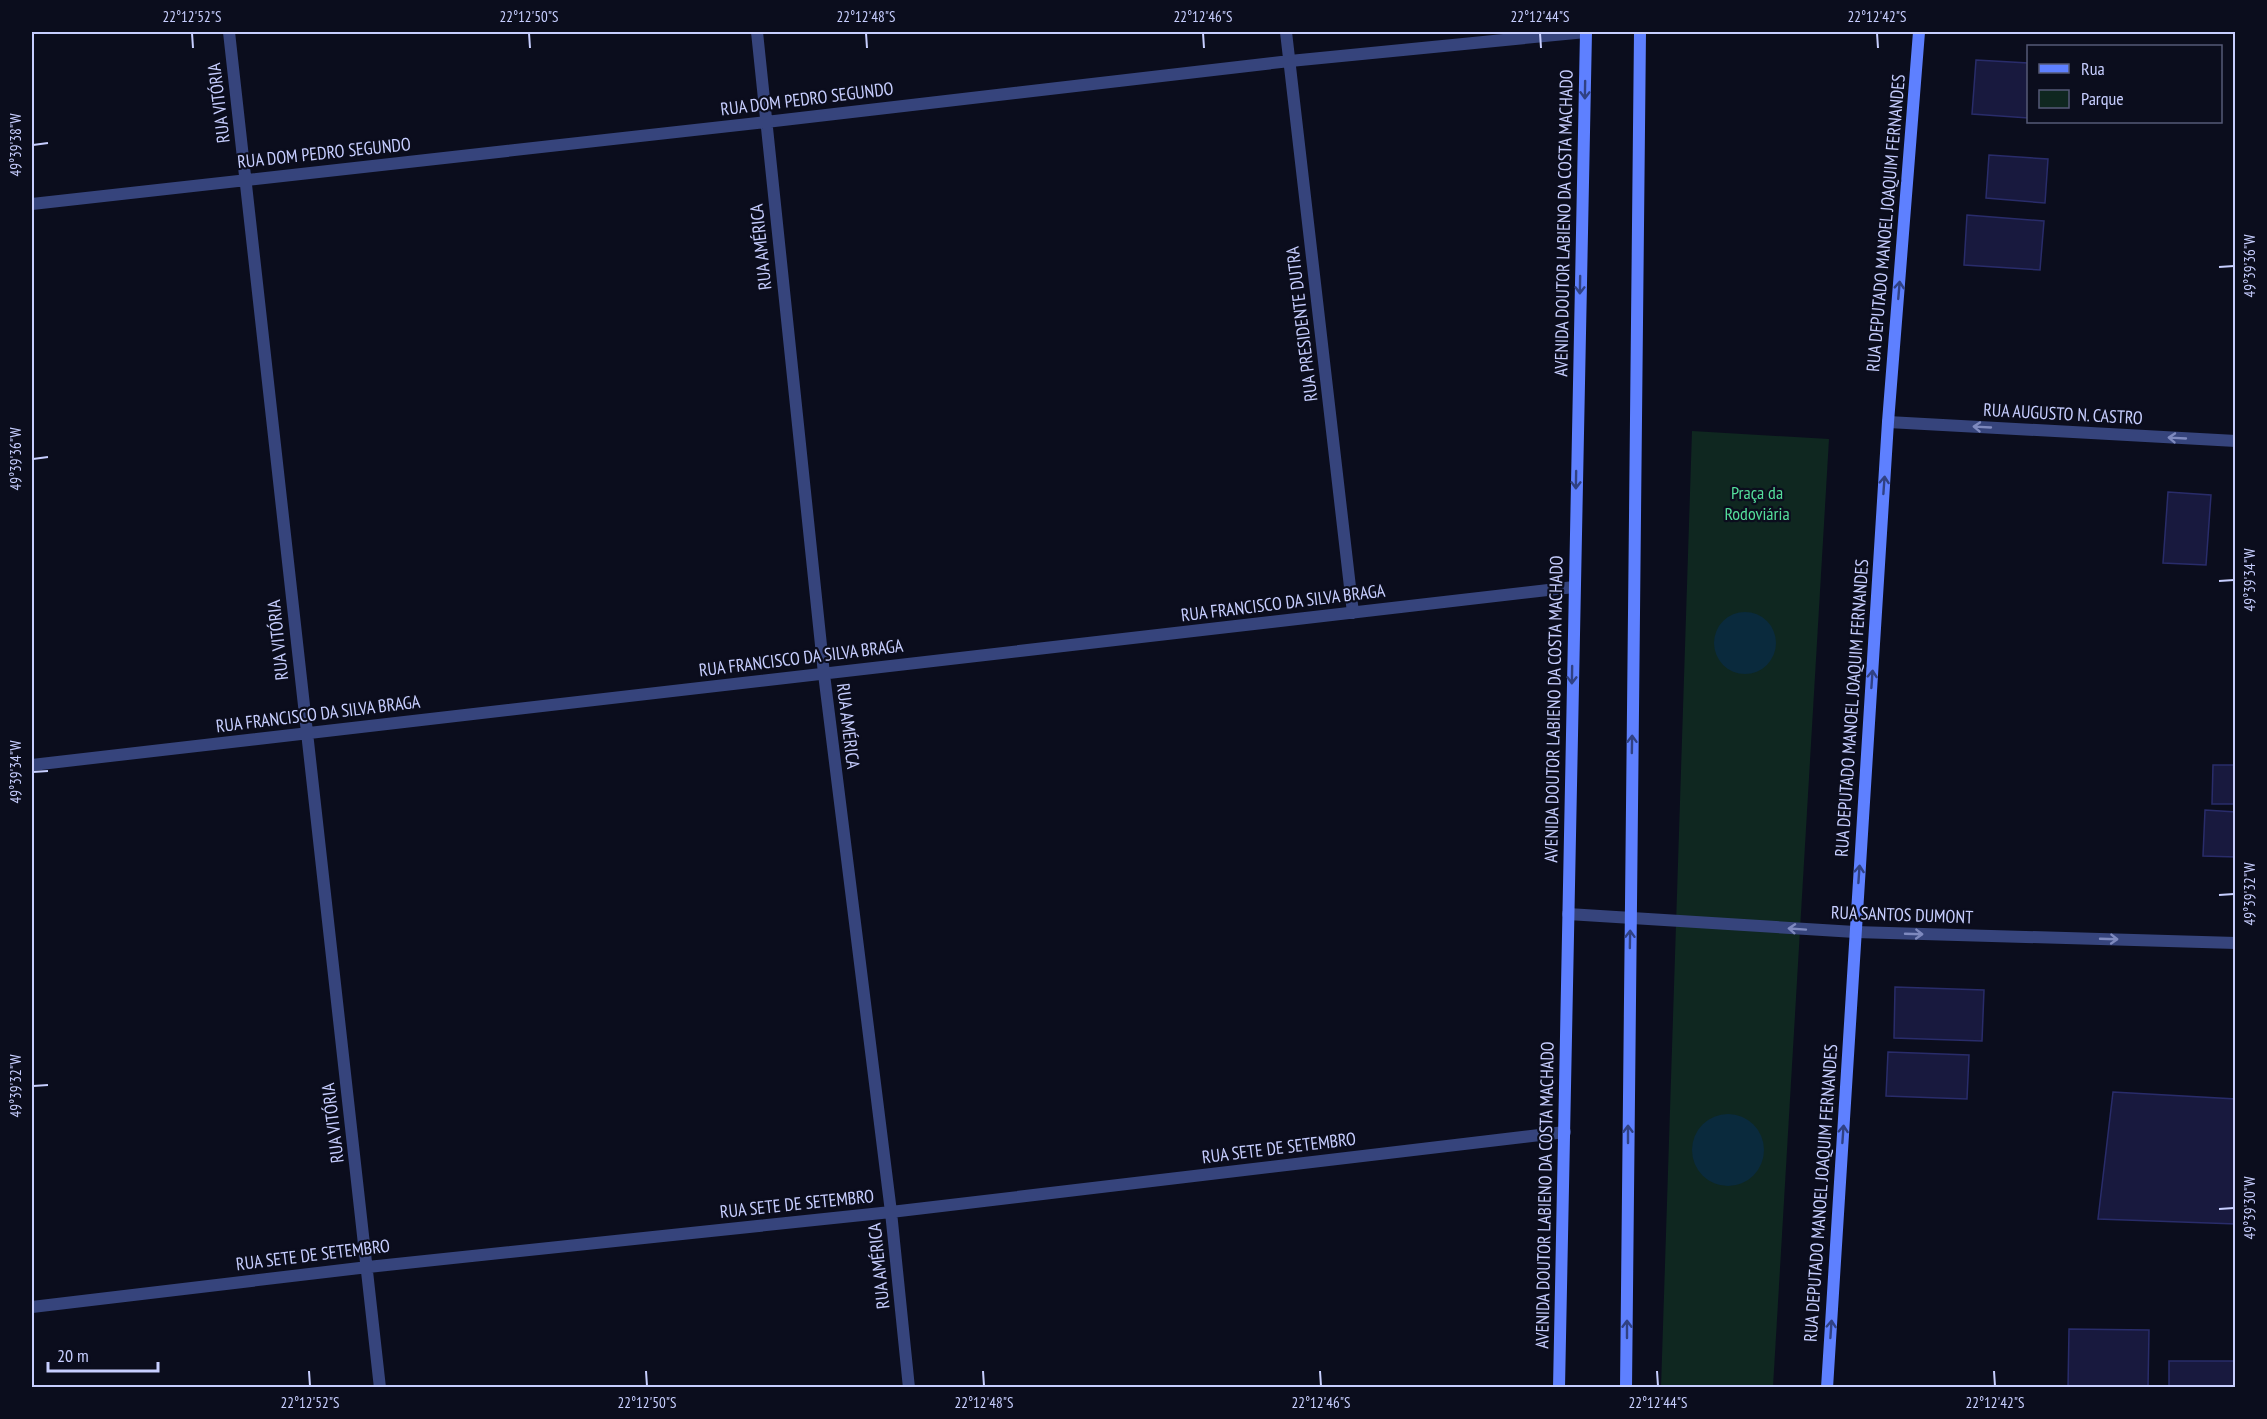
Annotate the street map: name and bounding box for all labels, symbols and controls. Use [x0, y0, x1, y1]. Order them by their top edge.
text: 22°12'52"S [162, 7, 222, 26]
text: 22°12'50"S [499, 7, 559, 26]
text: 22°12'48"S [836, 7, 896, 26]
text: 22°12'46"S [1173, 7, 1233, 26]
text: 22°12'44"S [1510, 7, 1570, 26]
text: 22°12'42"S [1847, 7, 1907, 26]
legend [2027, 45, 2222, 123]
text: Rua [2081, 57, 2105, 80]
street label: RUA VITÓRIA [202, 61, 235, 144]
street label: AVENIDA DOUTOR LABIENO DA COSTA MACHADO [1549, 69, 1578, 377]
street label: RUA DEPUTADO MANOEL JOAQUIM FERNANDES [1861, 73, 1910, 373]
street label: RUA DOM PEDRO SEGUNDO [719, 76, 895, 121]
one-way arrow [1579, 79, 1591, 99]
text: Parque [2081, 87, 2124, 110]
text: 49°39'38"W [6, 113, 25, 177]
street label: RUA DOM PEDRO SEGUNDO [236, 132, 412, 173]
street label: RUA AMÉRICA [745, 203, 776, 291]
text: 49°39'36"W [2240, 234, 2259, 298]
street label: RUA PRESIDENTE DUTRA [1281, 245, 1322, 403]
one-way arrow [1575, 274, 1586, 294]
one-way arrow [1894, 281, 1905, 301]
street label: RUA AUGUSTO N. CASTRO [1983, 398, 2144, 429]
one-way arrow [1973, 422, 1993, 433]
text: 49°39'36"W [6, 427, 25, 491]
one-way arrow [2168, 432, 2188, 443]
one-way arrow [1570, 469, 1582, 489]
one-way arrow [1879, 475, 1890, 495]
park label: Praça da Rodoviária [1724, 481, 1790, 525]
text: 49°39'34"W [2240, 548, 2259, 612]
street label: AVENIDA DOUTOR LABIENO DA COSTA MACHADO [1539, 555, 1568, 863]
street label: RUA DEPUTADO MANOEL JOAQUIM FERNANDES [1830, 558, 1873, 858]
street label: RUA FRANCISCO DA SILVA BRAGA [1180, 579, 1387, 626]
street label: RUA VITÓRIA [262, 598, 293, 681]
street label: RUA FRANCISCO DA SILVA BRAGA [698, 634, 905, 681]
one-way arrow [1567, 664, 1578, 684]
one-way arrow [1866, 670, 1877, 690]
street label: RUA AMÉRICA [832, 682, 865, 771]
street label: RUA FRANCISCO DA SILVA BRAGA [215, 690, 422, 737]
one-way arrow [1627, 735, 1638, 755]
text: 49°39'34"W [6, 740, 25, 804]
text: 49°39'32"W [2240, 862, 2259, 926]
one-way arrow [1854, 865, 1865, 885]
street label: RUA SANTOS DUMONT [1830, 901, 1974, 928]
one-way arrow [1787, 923, 1807, 934]
one-way arrow [1903, 928, 1923, 940]
one-way arrow [1625, 930, 1636, 950]
one-way arrow [2098, 934, 2118, 945]
street label: AVENIDA DOUTOR LABIENO DA COSTA MACHADO [1530, 1041, 1559, 1349]
street label: RUA DEPUTADO MANOEL JOAQUIM FERNANDES [1799, 1043, 1842, 1343]
text: 49°39'32"W [6, 1054, 25, 1118]
street label: RUA VITÓRIA [316, 1081, 349, 1164]
one-way arrow [1622, 1125, 1634, 1145]
one-way arrow [1838, 1125, 1849, 1145]
street label: RUA SETE DE SETEMBRO [1201, 1127, 1357, 1168]
text: 49°39'30"W [2240, 1176, 2259, 1240]
street label: RUA SETE DE SETEMBRO [719, 1184, 875, 1223]
street label: RUA AMÉRICA [863, 1222, 894, 1310]
street label: RUA SETE DE SETEMBRO [235, 1234, 391, 1275]
one-way arrow [1621, 1320, 1633, 1340]
one-way arrow [1826, 1320, 1837, 1340]
scale bar [48, 1335, 158, 1373]
text: 20 m [57, 1344, 89, 1367]
text: 22°12'52"S [280, 1393, 340, 1412]
text: 22°12'50"S [617, 1393, 677, 1412]
text: 22°12'48"S [954, 1393, 1014, 1412]
text: 22°12'46"S [1291, 1393, 1351, 1412]
text: 22°12'44"S [1628, 1393, 1688, 1412]
text: 22°12'42"S [1965, 1393, 2025, 1412]

